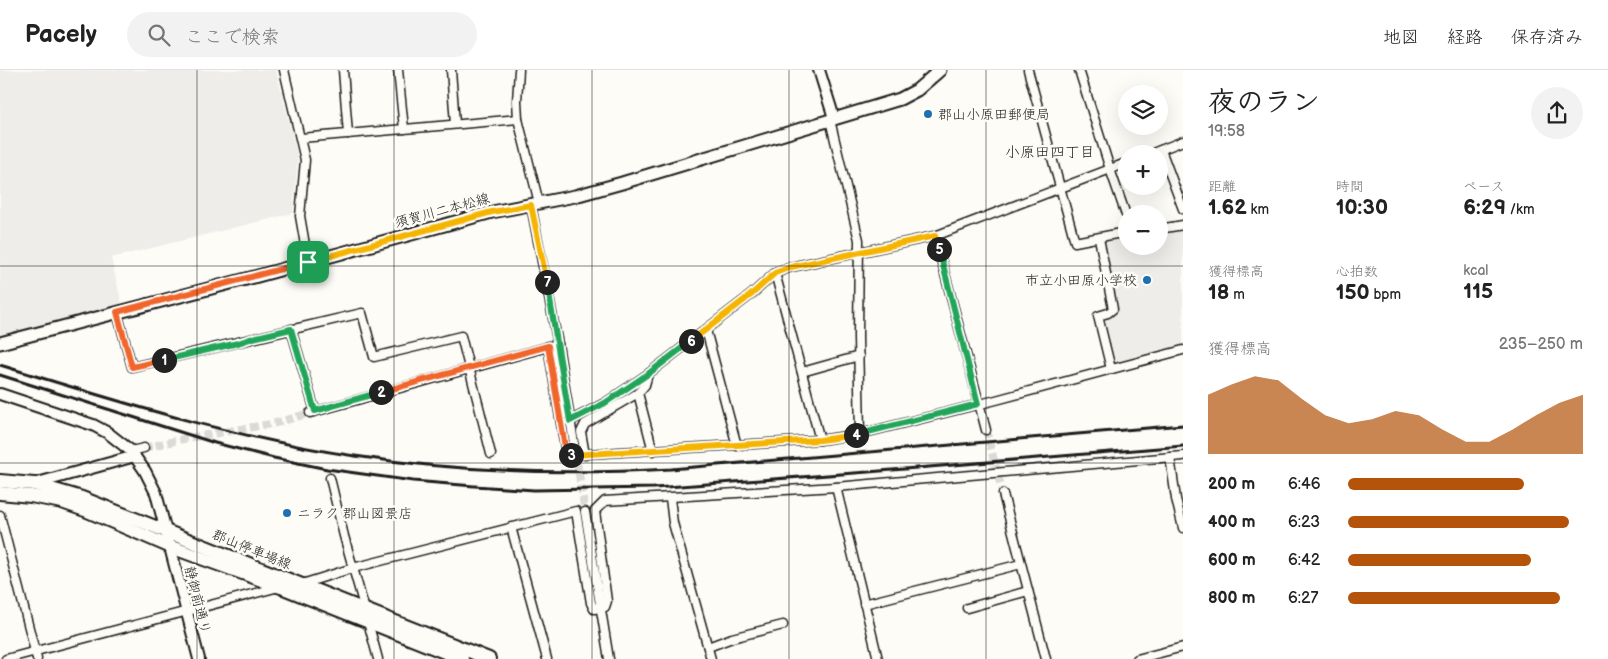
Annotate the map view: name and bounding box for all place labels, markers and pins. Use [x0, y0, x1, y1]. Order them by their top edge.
place label: 郡山小原田郵便局 [938, 106, 1050, 123]
marker: 郡山小原田郵便局 [922, 108, 934, 120]
pin: 5 [926, 236, 952, 262]
pin [287, 241, 329, 283]
pin: 7 [534, 270, 560, 294]
place label: 市立小田原小学校 [1025, 272, 1137, 289]
marker: 市立小田原小学校 [1141, 274, 1153, 286]
pin: 6 [678, 328, 704, 354]
pin: 1 [152, 348, 176, 372]
pin: 2 [368, 380, 394, 404]
pin: 4 [844, 422, 868, 448]
pin: 3 [558, 442, 584, 468]
place label: ニラク 郡山図景店 [297, 505, 413, 522]
marker: ニラク 郡山図景店 [281, 507, 293, 519]

